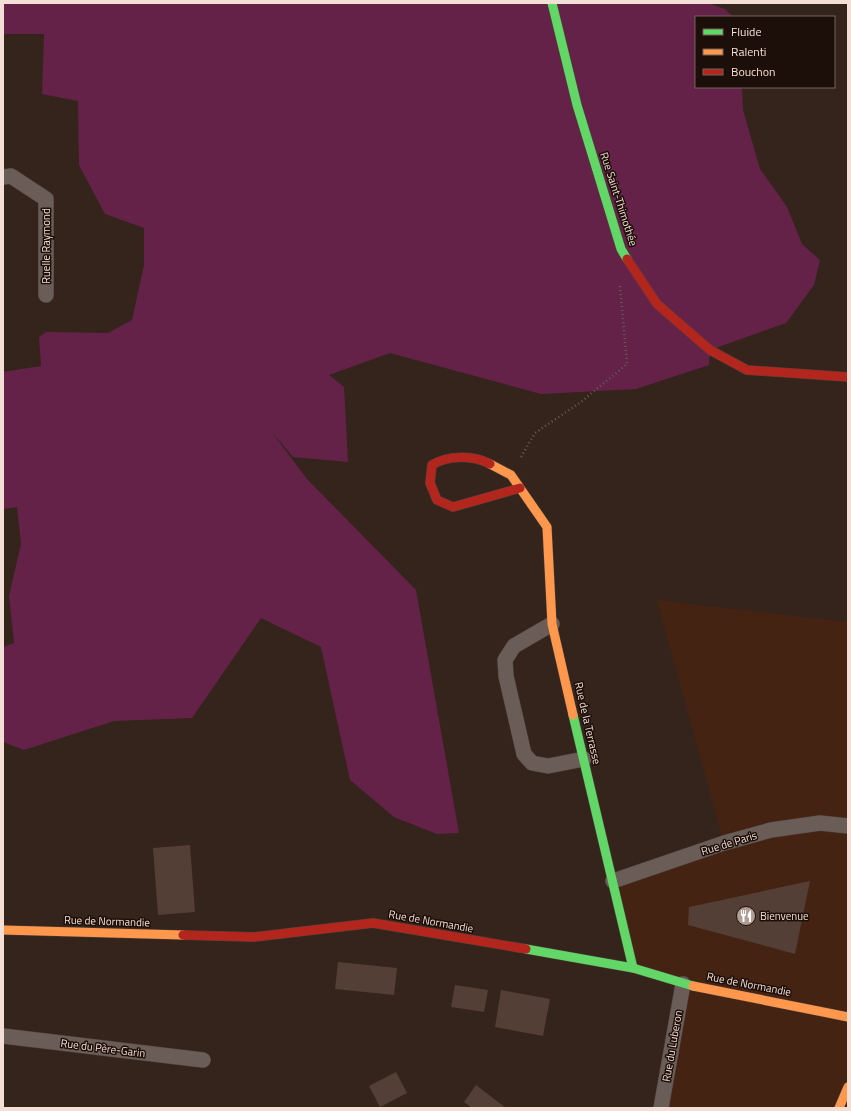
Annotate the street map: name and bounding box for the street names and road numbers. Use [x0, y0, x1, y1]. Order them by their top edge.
street label: Rue Saint-Thimothée [596, 150, 642, 248]
street label: Ruelle Raymond [38, 208, 54, 284]
street label: Rue de la Terrasse [571, 680, 605, 766]
street label: Rue de Paris [699, 827, 759, 859]
street label: Rue de Normandie [387, 906, 475, 936]
street label: Rue de Normandie [64, 912, 151, 931]
street label: Rue de Normandie [705, 968, 793, 1000]
street label: Rue du Luberon [658, 1009, 686, 1083]
street label: Rue du Père-Garin [60, 1035, 146, 1061]

